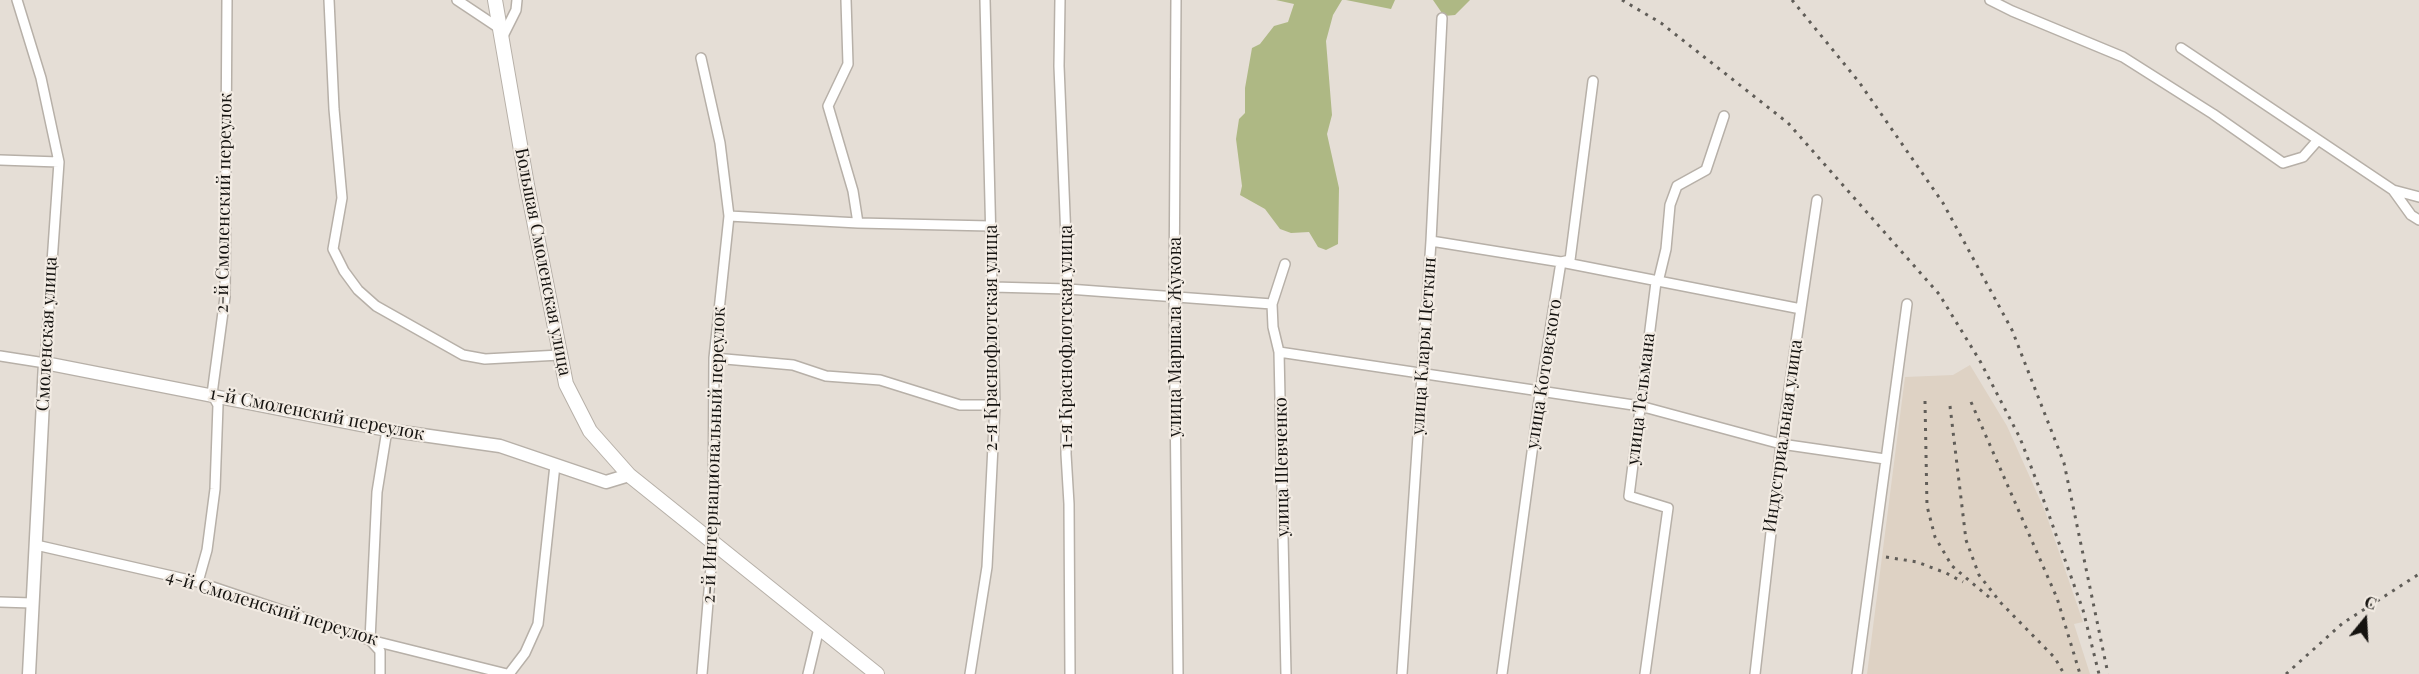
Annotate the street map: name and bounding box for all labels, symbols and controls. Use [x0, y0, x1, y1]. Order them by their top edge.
street label: 2-й Смоленский переулок [211, 93, 237, 313]
street label: Большая Смоленская улица [510, 146, 576, 378]
street label: 2-я Краснофлотская улица [980, 225, 1002, 451]
street label: 1-я Краснофлотская улица [1055, 225, 1077, 449]
street label: улица Маршала Жукова [1164, 237, 1186, 437]
street label: Смоленская улица [32, 256, 62, 412]
street label: улица Клары Цеткин [1407, 256, 1441, 436]
street label: улица Котовского [1521, 298, 1567, 450]
street label: 2-й Интернациональный переулок [698, 306, 730, 604]
street label: улица Тельмана [1622, 331, 1660, 467]
street label: Индустриальная улица [1759, 338, 1807, 534]
street label: 1-й Смоленский переулок [208, 383, 426, 445]
street label: улица Шевченко [1270, 397, 1294, 537]
street label: 4-й Смоленский переулок [163, 565, 381, 651]
north arrow [2335, 590, 2395, 650]
text: С [2362, 591, 2379, 614]

